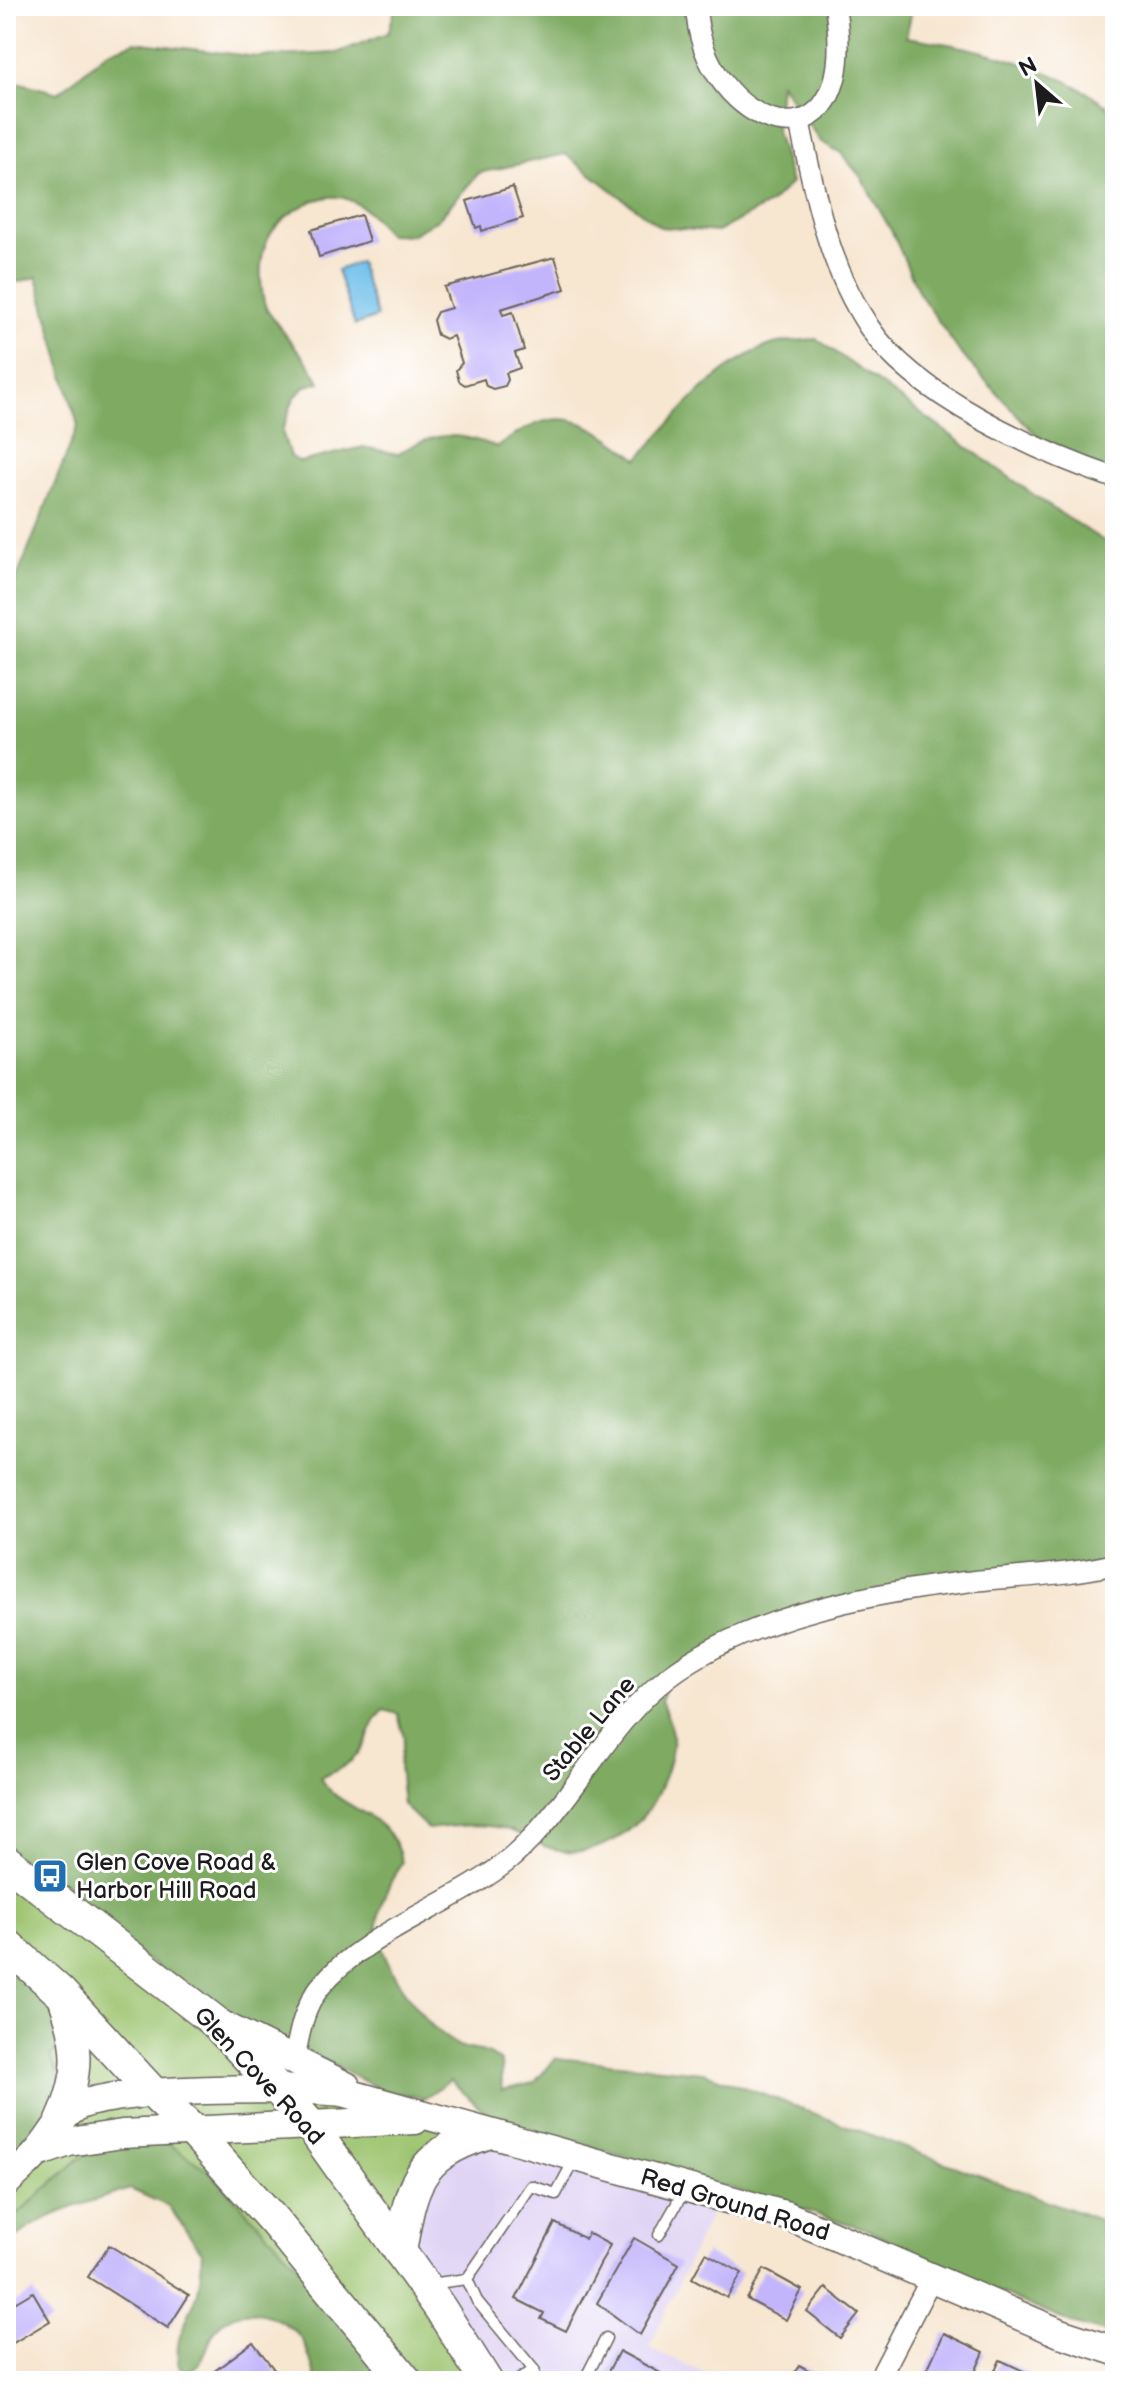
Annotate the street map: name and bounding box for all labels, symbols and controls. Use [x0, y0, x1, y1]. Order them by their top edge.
north arrow [997, 44, 1077, 124]
text: N [1015, 52, 1042, 83]
street label: Stable Lane [537, 1670, 641, 1788]
place label: Glen Cove Road & Harbor Hill Road [76, 1848, 276, 1905]
bus stop icon: Glen Cove Road & Harbor Hill Road [31, 1857, 69, 1895]
street label: Glen Cove Road [188, 2001, 330, 2151]
street label: Red Ground Road [637, 2162, 833, 2248]

